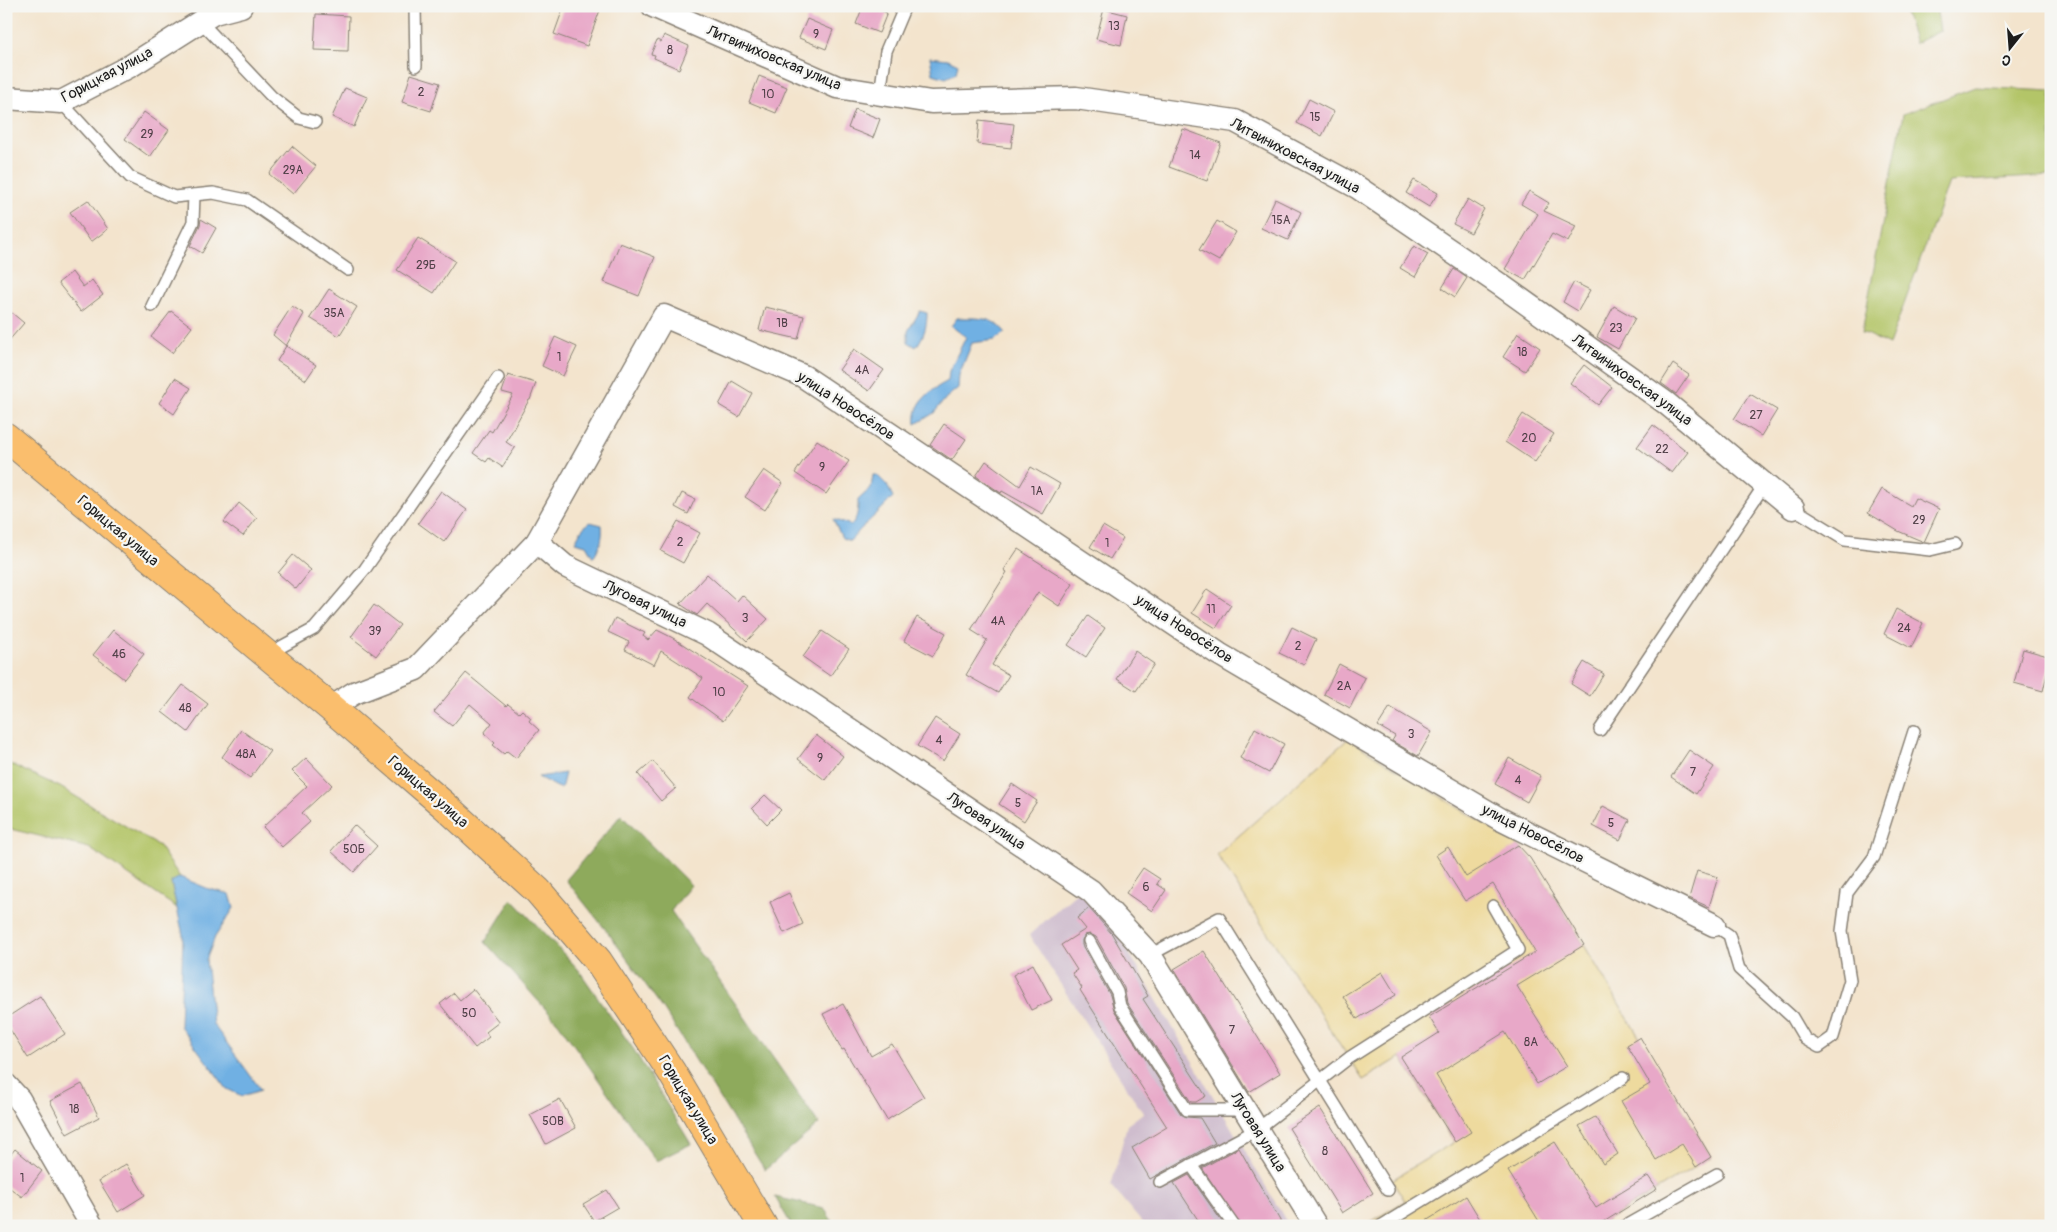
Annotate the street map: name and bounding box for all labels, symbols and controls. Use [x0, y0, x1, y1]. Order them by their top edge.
house number: 13 [1108, 19, 1120, 34]
street label: Литвиниховская улица [703, 21, 844, 95]
north arrow [1984, 22, 2034, 72]
house number: 9 [813, 27, 819, 42]
street label: Горицкая улица [58, 43, 156, 107]
house number: 8 [667, 43, 673, 58]
text: С [1999, 50, 2013, 69]
house number: 2 [418, 85, 425, 100]
house number: 10 [762, 87, 774, 102]
house number: 15 [1309, 110, 1321, 125]
street label: Литвиниховская улица [1226, 113, 1363, 198]
house number: 29 [141, 127, 153, 142]
house number: 14 [1189, 148, 1201, 163]
house number: 29А [283, 163, 304, 178]
house number: 15А [1272, 213, 1291, 228]
house number: 29Б [416, 258, 436, 273]
house number: 35А [324, 306, 345, 321]
house number: 1В [776, 316, 788, 331]
house number: 23 [1609, 321, 1623, 336]
street label: Литвиниховская улица [1567, 329, 1696, 430]
house number: 18 [1517, 345, 1527, 360]
house number: 1 [557, 350, 561, 365]
house number: 4А [855, 363, 870, 378]
street label: улица Новосёлов [793, 367, 898, 445]
house number: 27 [1749, 408, 1763, 423]
house number: 20 [1522, 431, 1536, 446]
house number: 22 [1655, 442, 1669, 457]
house number: 9 [819, 460, 825, 475]
house number: 1А [1031, 484, 1043, 499]
street label: Горицкая улица [73, 491, 163, 571]
house number: 29 [1913, 513, 1925, 528]
house number: 2 [677, 535, 684, 550]
house number: 1 [1105, 536, 1109, 551]
street label: Луговая улица [599, 575, 690, 632]
street label: улица Новосёлов [1131, 590, 1236, 668]
house number: 11 [1206, 602, 1216, 617]
house number: 3 [742, 611, 749, 626]
house number: 4А [991, 614, 1006, 629]
house number: 24 [1897, 621, 1911, 636]
house number: 39 [369, 624, 381, 639]
house number: 2 [1295, 639, 1302, 654]
house number: 46 [112, 647, 126, 662]
house number: 2А [1337, 679, 1351, 694]
house number: 10 [713, 685, 725, 700]
house number: 48 [178, 701, 192, 716]
house number: 3 [1408, 727, 1415, 742]
house number: 4 [936, 733, 943, 748]
house number: 48А [236, 747, 257, 762]
house number: 9 [817, 751, 823, 766]
street label: Горицкая улица [384, 752, 472, 832]
house number: 7 [1690, 765, 1697, 780]
house number: 4 [1515, 773, 1522, 788]
street label: Луговая улица [942, 787, 1029, 854]
house number: 5 [1015, 796, 1021, 811]
street label: улица Новосёлов [1478, 800, 1587, 868]
house number: 5 [1608, 816, 1614, 831]
house number: 50Б [343, 842, 365, 857]
house number: 6 [1143, 880, 1150, 895]
house number: 50 [462, 1006, 476, 1021]
house number: 7 [1229, 1023, 1236, 1038]
house number: 8А [1524, 1035, 1538, 1050]
street label: Горицкая улица [654, 1052, 722, 1148]
street label: Луговая улица [1225, 1088, 1290, 1175]
house number: 18 [69, 1102, 79, 1117]
house number: 50В [542, 1114, 564, 1129]
house number: 8 [1322, 1144, 1328, 1159]
house number: 1 [20, 1171, 24, 1186]

